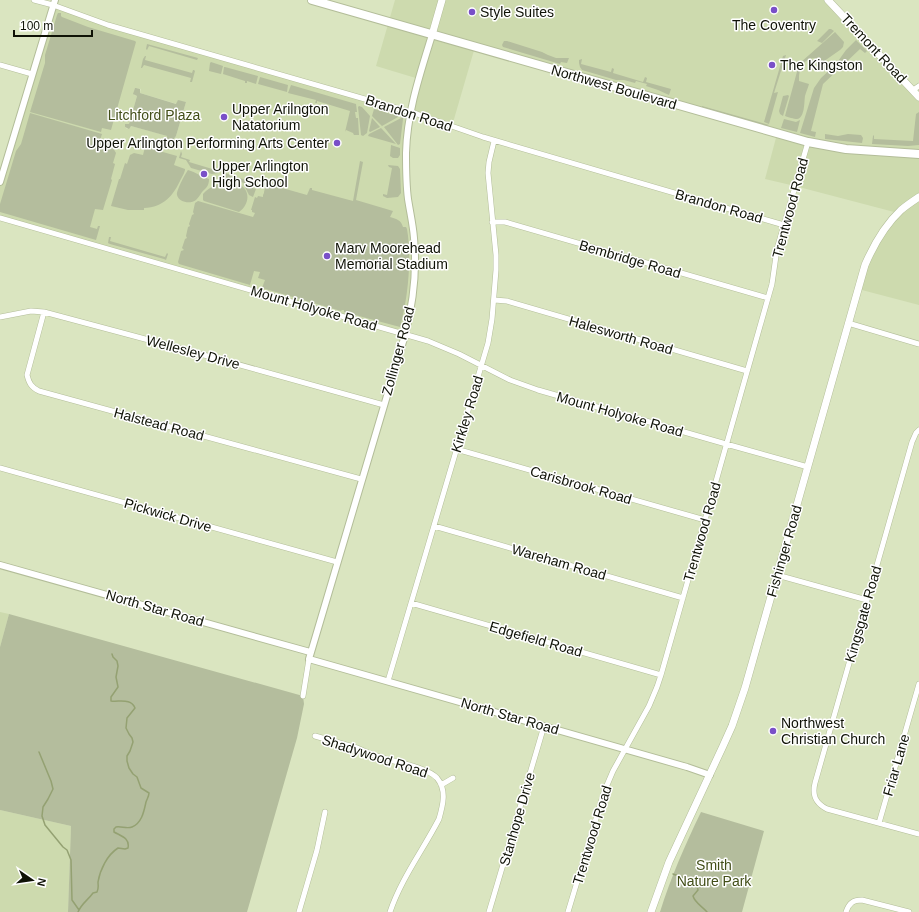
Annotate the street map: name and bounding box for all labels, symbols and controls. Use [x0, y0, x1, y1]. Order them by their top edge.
place label: Style Suites [480, 4, 554, 20]
marker: The Coventry [769, 5, 779, 15]
marker: Style Suites [467, 7, 477, 17]
street label: Tremont Road [838, 10, 910, 86]
scale bar [14, 12, 92, 38]
place label: The Coventry [732, 17, 816, 33]
text: 100 m [20, 19, 53, 33]
place label: The Kingston [780, 57, 863, 73]
marker: The Kingston [767, 60, 777, 70]
street label: Northwest Boulevard [549, 61, 679, 113]
street label: Brandon Road [364, 91, 454, 135]
place label: Upper Arilngton Natatorium [232, 101, 329, 133]
park label: Litchford Plaza [108, 107, 201, 123]
marker: Upper Arilngton Natatorium [219, 112, 229, 122]
place label: Upper Arlington Performing Arts Center [86, 135, 329, 151]
marker: Upper Arlington Performing Arts Center [332, 138, 342, 148]
street label: Trentwood Road [769, 156, 811, 260]
place label: Upper Arlington High School [212, 158, 309, 190]
marker: Upper Arlington High School [199, 169, 209, 179]
street label: Brandon Road [673, 186, 765, 226]
street label: Bembridge Road [577, 237, 683, 281]
place label: Marv Moorehead Memorial Stadium [335, 240, 448, 272]
marker: Marv Moorehead Memorial Stadium [322, 251, 332, 261]
street label: Mount Holyoke Road [249, 282, 379, 334]
street label: Zollinger Road [378, 305, 418, 397]
street label: Halesworth Road [567, 313, 675, 357]
street label: Wellesley Drive [144, 332, 242, 372]
street label: Kirkley Road [448, 374, 486, 454]
street label: Mount Holyoke Road [555, 388, 685, 440]
street label: Halstead Road [112, 404, 206, 444]
street label: Carisbrook Road [528, 463, 634, 507]
street label: Trentwood Road [680, 480, 724, 584]
street label: Pickwick Drive [122, 495, 214, 535]
street label: Fishinger Road [763, 503, 805, 599]
street label: Wareham Road [510, 541, 608, 583]
street label: Kingsgate Road [842, 564, 884, 664]
street label: North Star Road [104, 586, 206, 630]
street label: Edgefield Road [488, 618, 584, 660]
street label: North Star Road [459, 694, 561, 738]
place label: Northwest Christian Church [781, 715, 885, 747]
marker: Northwest Christian Church [768, 726, 778, 736]
street label: Shadywood Road [320, 731, 430, 781]
street label: Friar Lane [880, 732, 913, 798]
street label: Stanhope Drive [496, 770, 538, 868]
street label: Trentwood Road [569, 783, 615, 887]
park label: Smith Nature Park [677, 857, 752, 889]
north arrow [12, 860, 52, 900]
text: N [35, 877, 48, 888]

